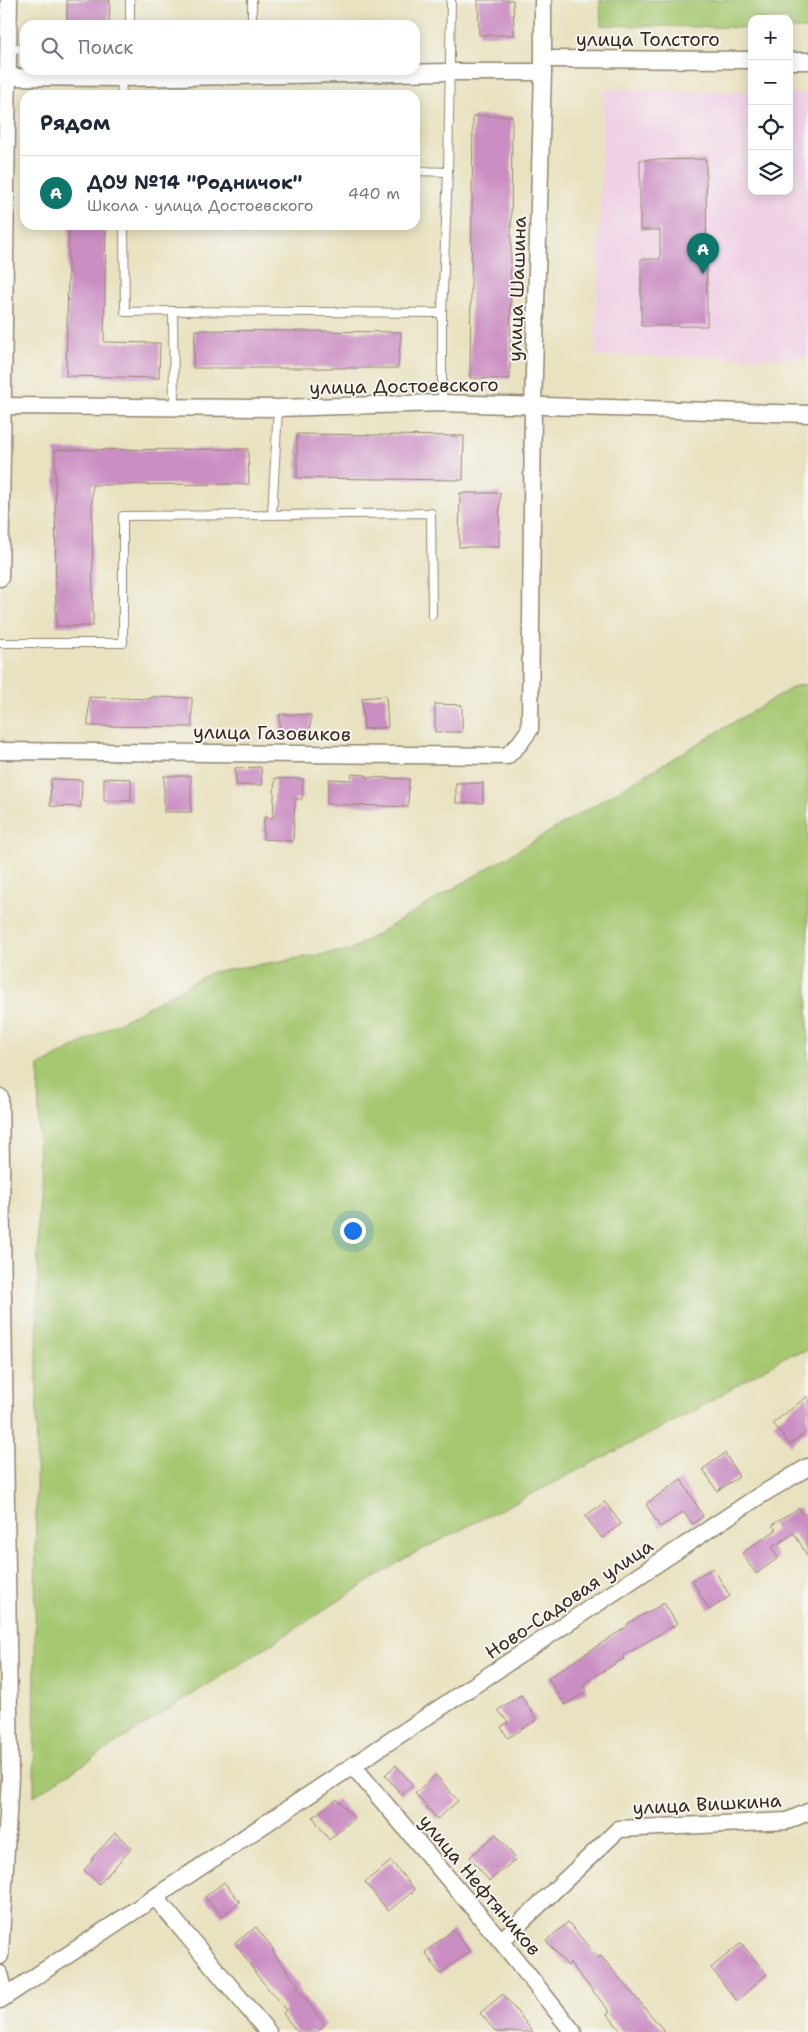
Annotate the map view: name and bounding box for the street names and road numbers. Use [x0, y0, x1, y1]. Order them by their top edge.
street label: улица Толстого [576, 27, 720, 52]
street label: улица Шашина [502, 216, 532, 362]
street label: улица Достоевского [309, 372, 499, 400]
street label: улица Газовиков [193, 719, 351, 747]
street label: Ново-Садовая улица [480, 1533, 658, 1665]
street label: улица Вишкина [632, 1788, 782, 1820]
street label: улица Нефтяников [413, 1809, 547, 1961]

